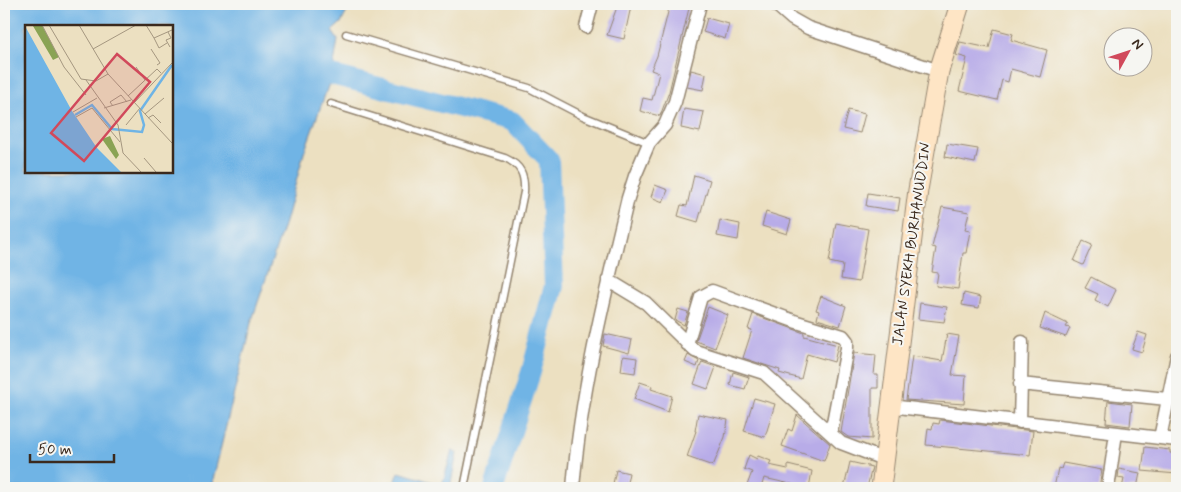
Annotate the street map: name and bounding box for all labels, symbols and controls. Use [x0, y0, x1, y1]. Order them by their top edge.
inset map [25, 25, 172, 172]
north arrow [1104, 28, 1154, 78]
text: N [1127, 35, 1147, 54]
street label: JALAN SYEKH BURHANUDDIN [888, 141, 936, 347]
scale bar [30, 432, 114, 464]
text: 50 m [38, 440, 72, 460]

